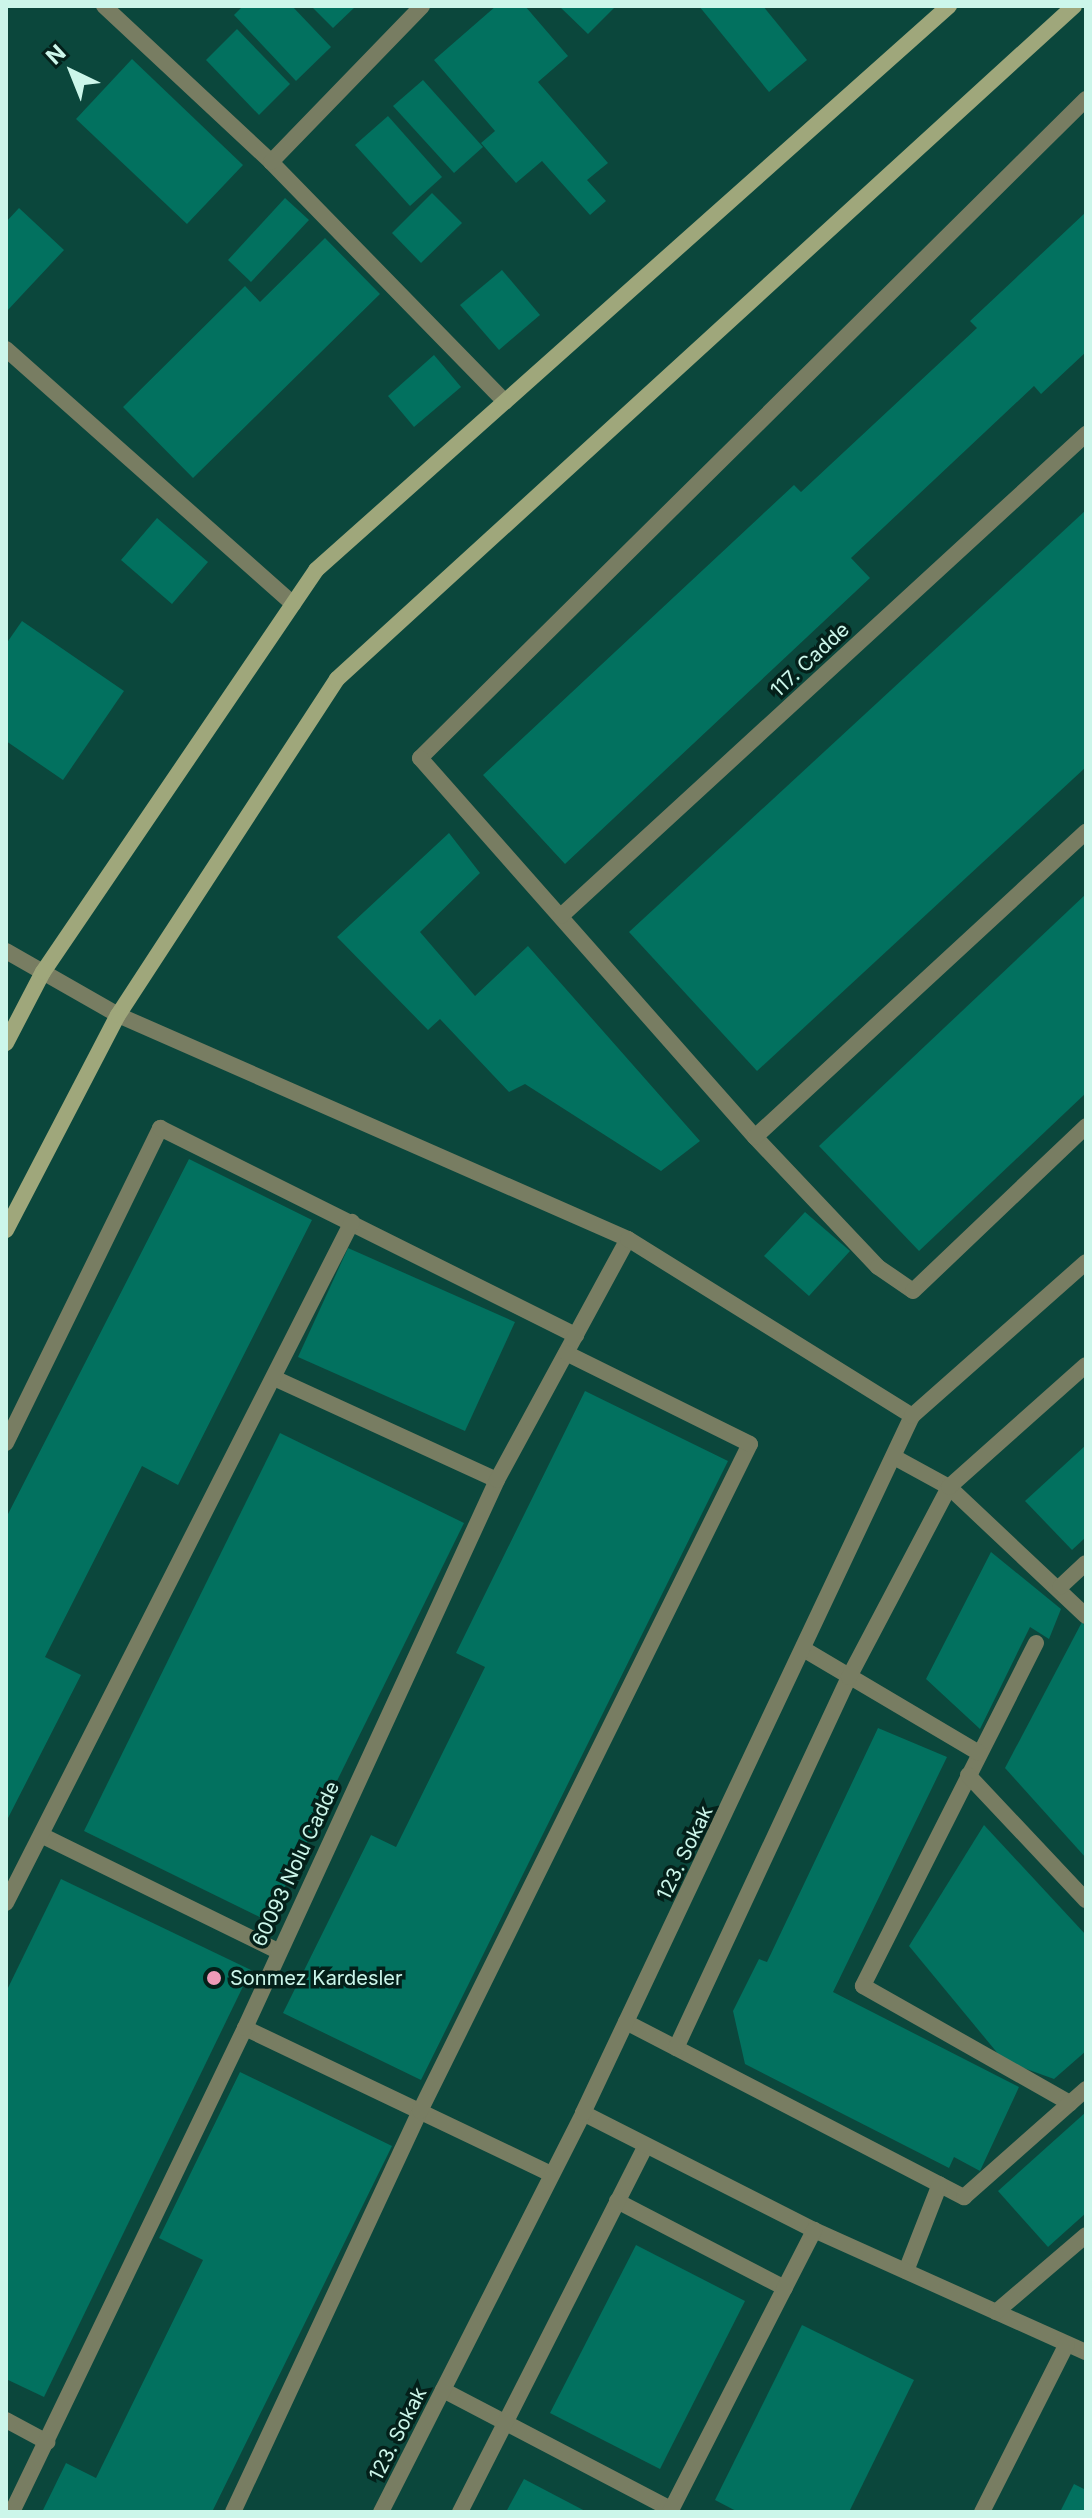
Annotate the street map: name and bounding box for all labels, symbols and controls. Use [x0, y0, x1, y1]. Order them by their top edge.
north arrow [32, 32, 112, 112]
text: N [41, 39, 71, 70]
street label: 117. Cadde [766, 618, 854, 702]
street label: 60093 Nolu Cadde [247, 1778, 345, 1950]
street label: 123. Sokak [652, 1802, 718, 1904]
place label: Sonmez Kardesler [230, 1966, 403, 1990]
marker: Sonmez Kardesler [205, 1969, 223, 1987]
street label: 123. Sokak [364, 2383, 432, 2485]

